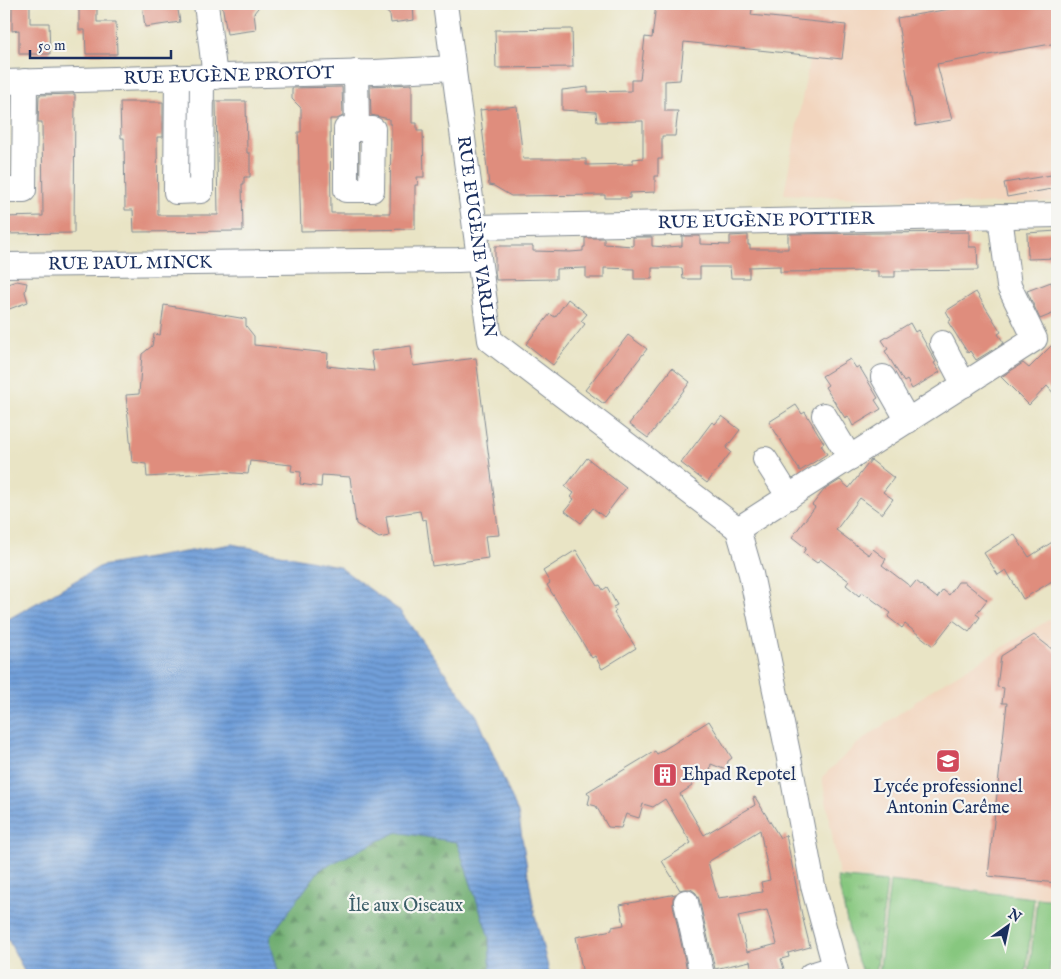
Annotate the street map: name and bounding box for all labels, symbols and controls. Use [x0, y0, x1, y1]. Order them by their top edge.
scale bar [30, 28, 171, 60]
text: 50 m [38, 36, 66, 55]
street label: RUE EUGÈNE PROTOT [123, 62, 334, 90]
street label: RUE EUGÈNE VARLIN [451, 134, 501, 340]
street label: RUE EUGÈNE POTTIER [657, 207, 876, 235]
street label: RUE PAUL MINCK [48, 251, 213, 276]
school or university icon: Lycée professionnel Antonin Carême [935, 748, 961, 774]
building icon: Ehpad Repotel [652, 762, 678, 788]
place label: Ehpad Repotel [682, 764, 796, 787]
place label: Lycée professionnel Antonin Carême [873, 776, 1023, 820]
park label: Île aux Oiseaux [349, 893, 464, 918]
north arrow [984, 902, 1034, 952]
text: N [1004, 905, 1025, 927]

